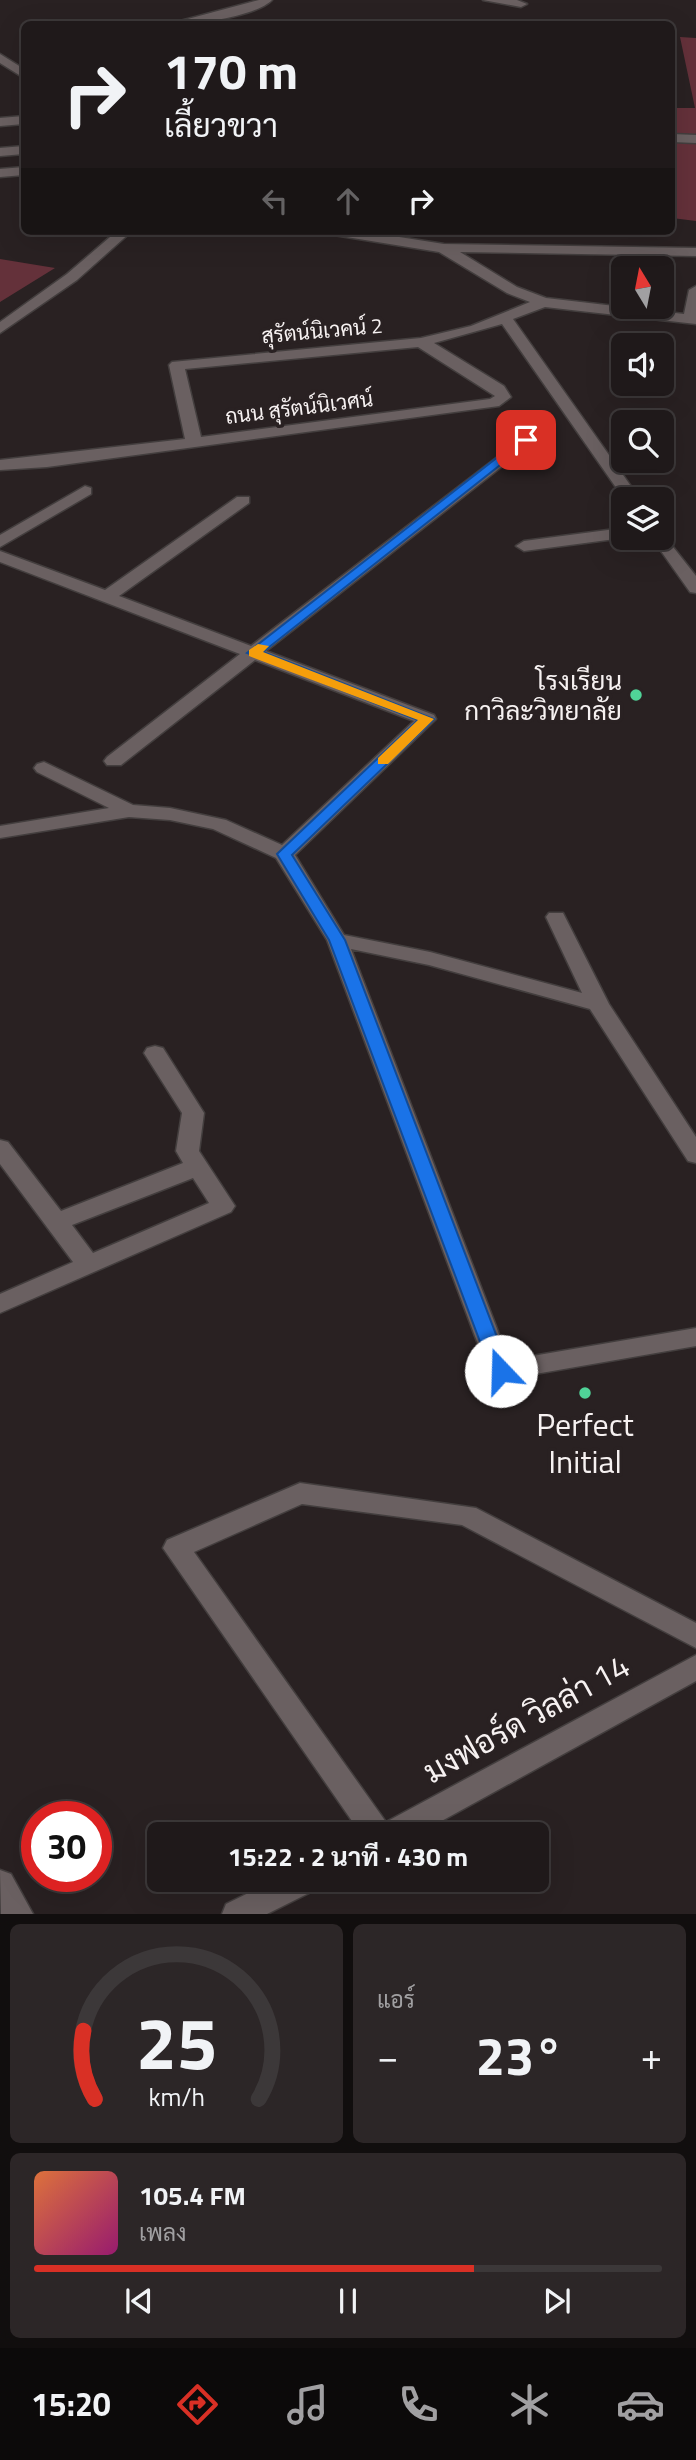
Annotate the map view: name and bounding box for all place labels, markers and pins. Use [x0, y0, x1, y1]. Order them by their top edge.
pin [496, 410, 556, 470]
place label: โรงเรียน กาวิละวิทยาลัย [464, 661, 622, 730]
marker: โรงเรียน กาวิละวิทยาลัย [628, 687, 644, 703]
marker: Perfect Initial [577, 1385, 593, 1401]
place label: Perfect Initial [536, 1400, 634, 1485]

